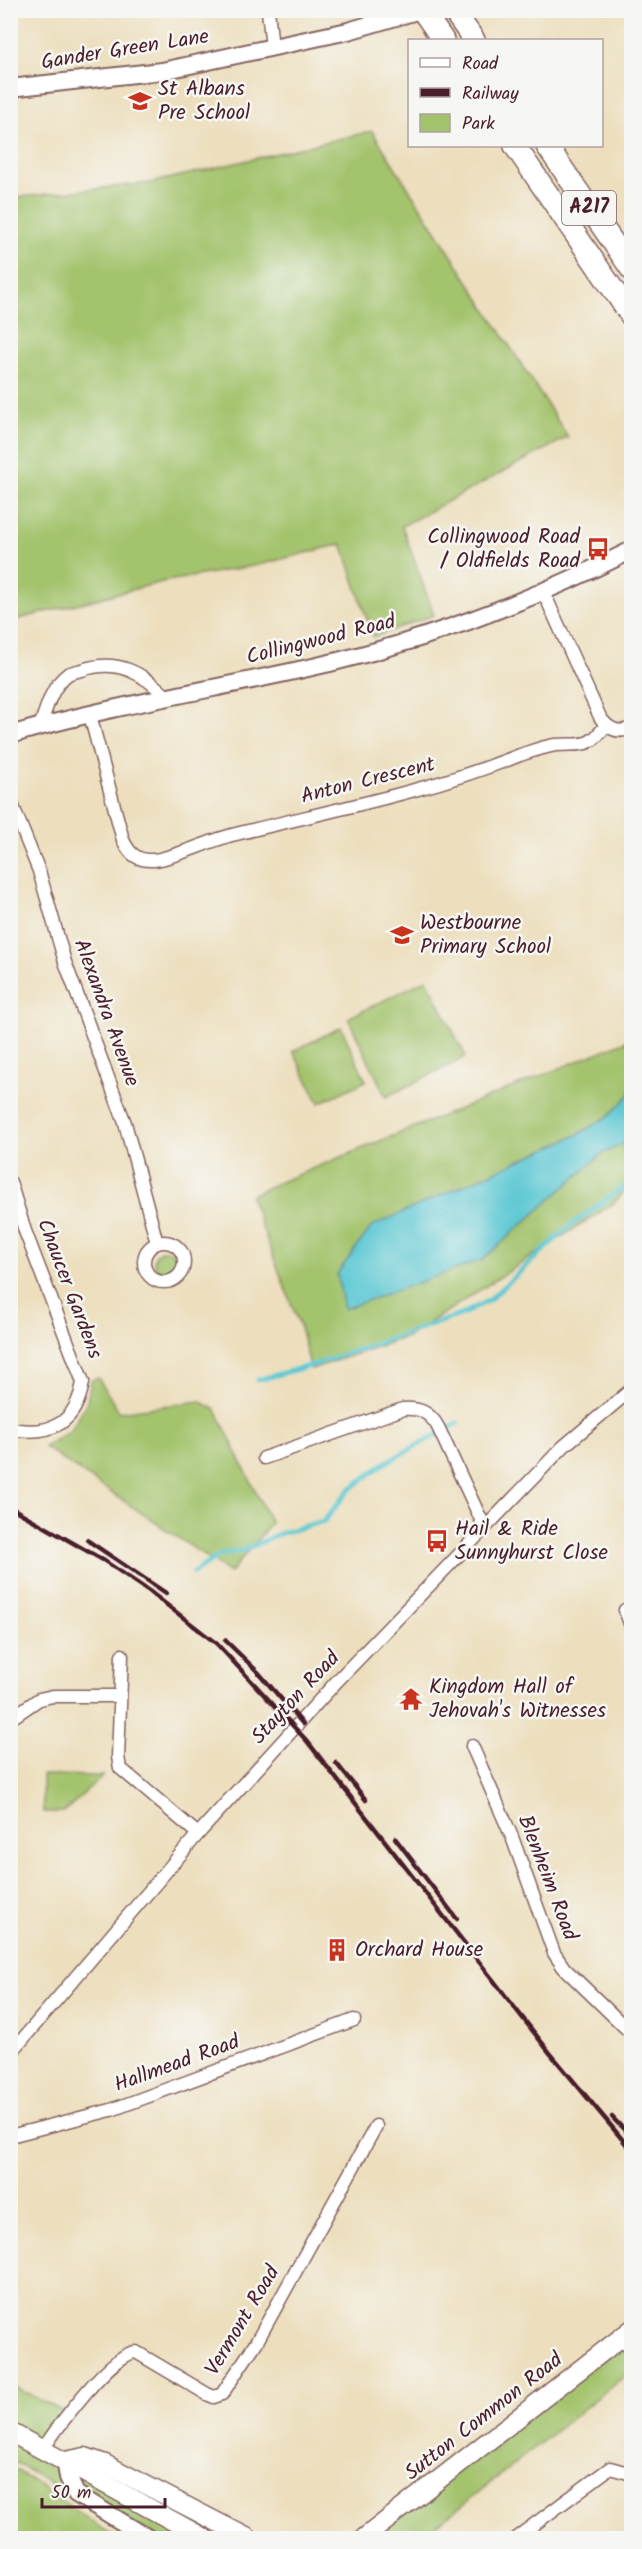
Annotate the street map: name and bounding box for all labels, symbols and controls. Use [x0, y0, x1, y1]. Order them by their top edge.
street label: Gander Green Lane [39, 20, 212, 80]
legend [408, 39, 603, 147]
text: Road [462, 50, 499, 79]
place label: St Albans Pre School [158, 73, 250, 130]
text: Railway [462, 80, 519, 109]
school or university icon: St Albans Pre School [127, 88, 153, 114]
text: Park [462, 110, 495, 139]
road number: A217 [562, 191, 616, 225]
place label: Collingwood Road / Oldfields Road [427, 521, 581, 578]
bus stop icon: Collingwood Road / Oldfields Road [585, 536, 611, 562]
street label: Collingwood Road [243, 605, 400, 674]
street label: Anton Crescent [297, 748, 439, 814]
place label: Westbourne Primary School [420, 907, 551, 964]
school or university icon: Westbourne Primary School [389, 922, 415, 948]
street label: Alexandra Avenue [64, 935, 148, 1092]
street label: Chaucer Gardens [27, 1214, 111, 1364]
place label: Hail & Ride Sunnyhurst Close [455, 1513, 608, 1570]
bus stop icon: Hail & Ride Sunnyhurst Close [424, 1528, 450, 1554]
street label: Stayton Road [244, 1643, 349, 1753]
place label: Kingdom Hall of Jehovah's Witnesses [429, 1671, 606, 1728]
temple icon: Kingdom Hall of Jehovah's Witnesses [398, 1686, 424, 1712]
street label: Blenheim Road [508, 1810, 586, 1946]
place label: Orchard House [355, 1934, 484, 1967]
building icon: Orchard House [324, 1937, 350, 1963]
street label: Hallmead Road [110, 2026, 245, 2102]
street label: Vermont Road [197, 2259, 289, 2382]
street label: Sutton Common Road [398, 2344, 571, 2490]
scale bar [42, 2471, 165, 2509]
text: 50 m [51, 2479, 91, 2508]

